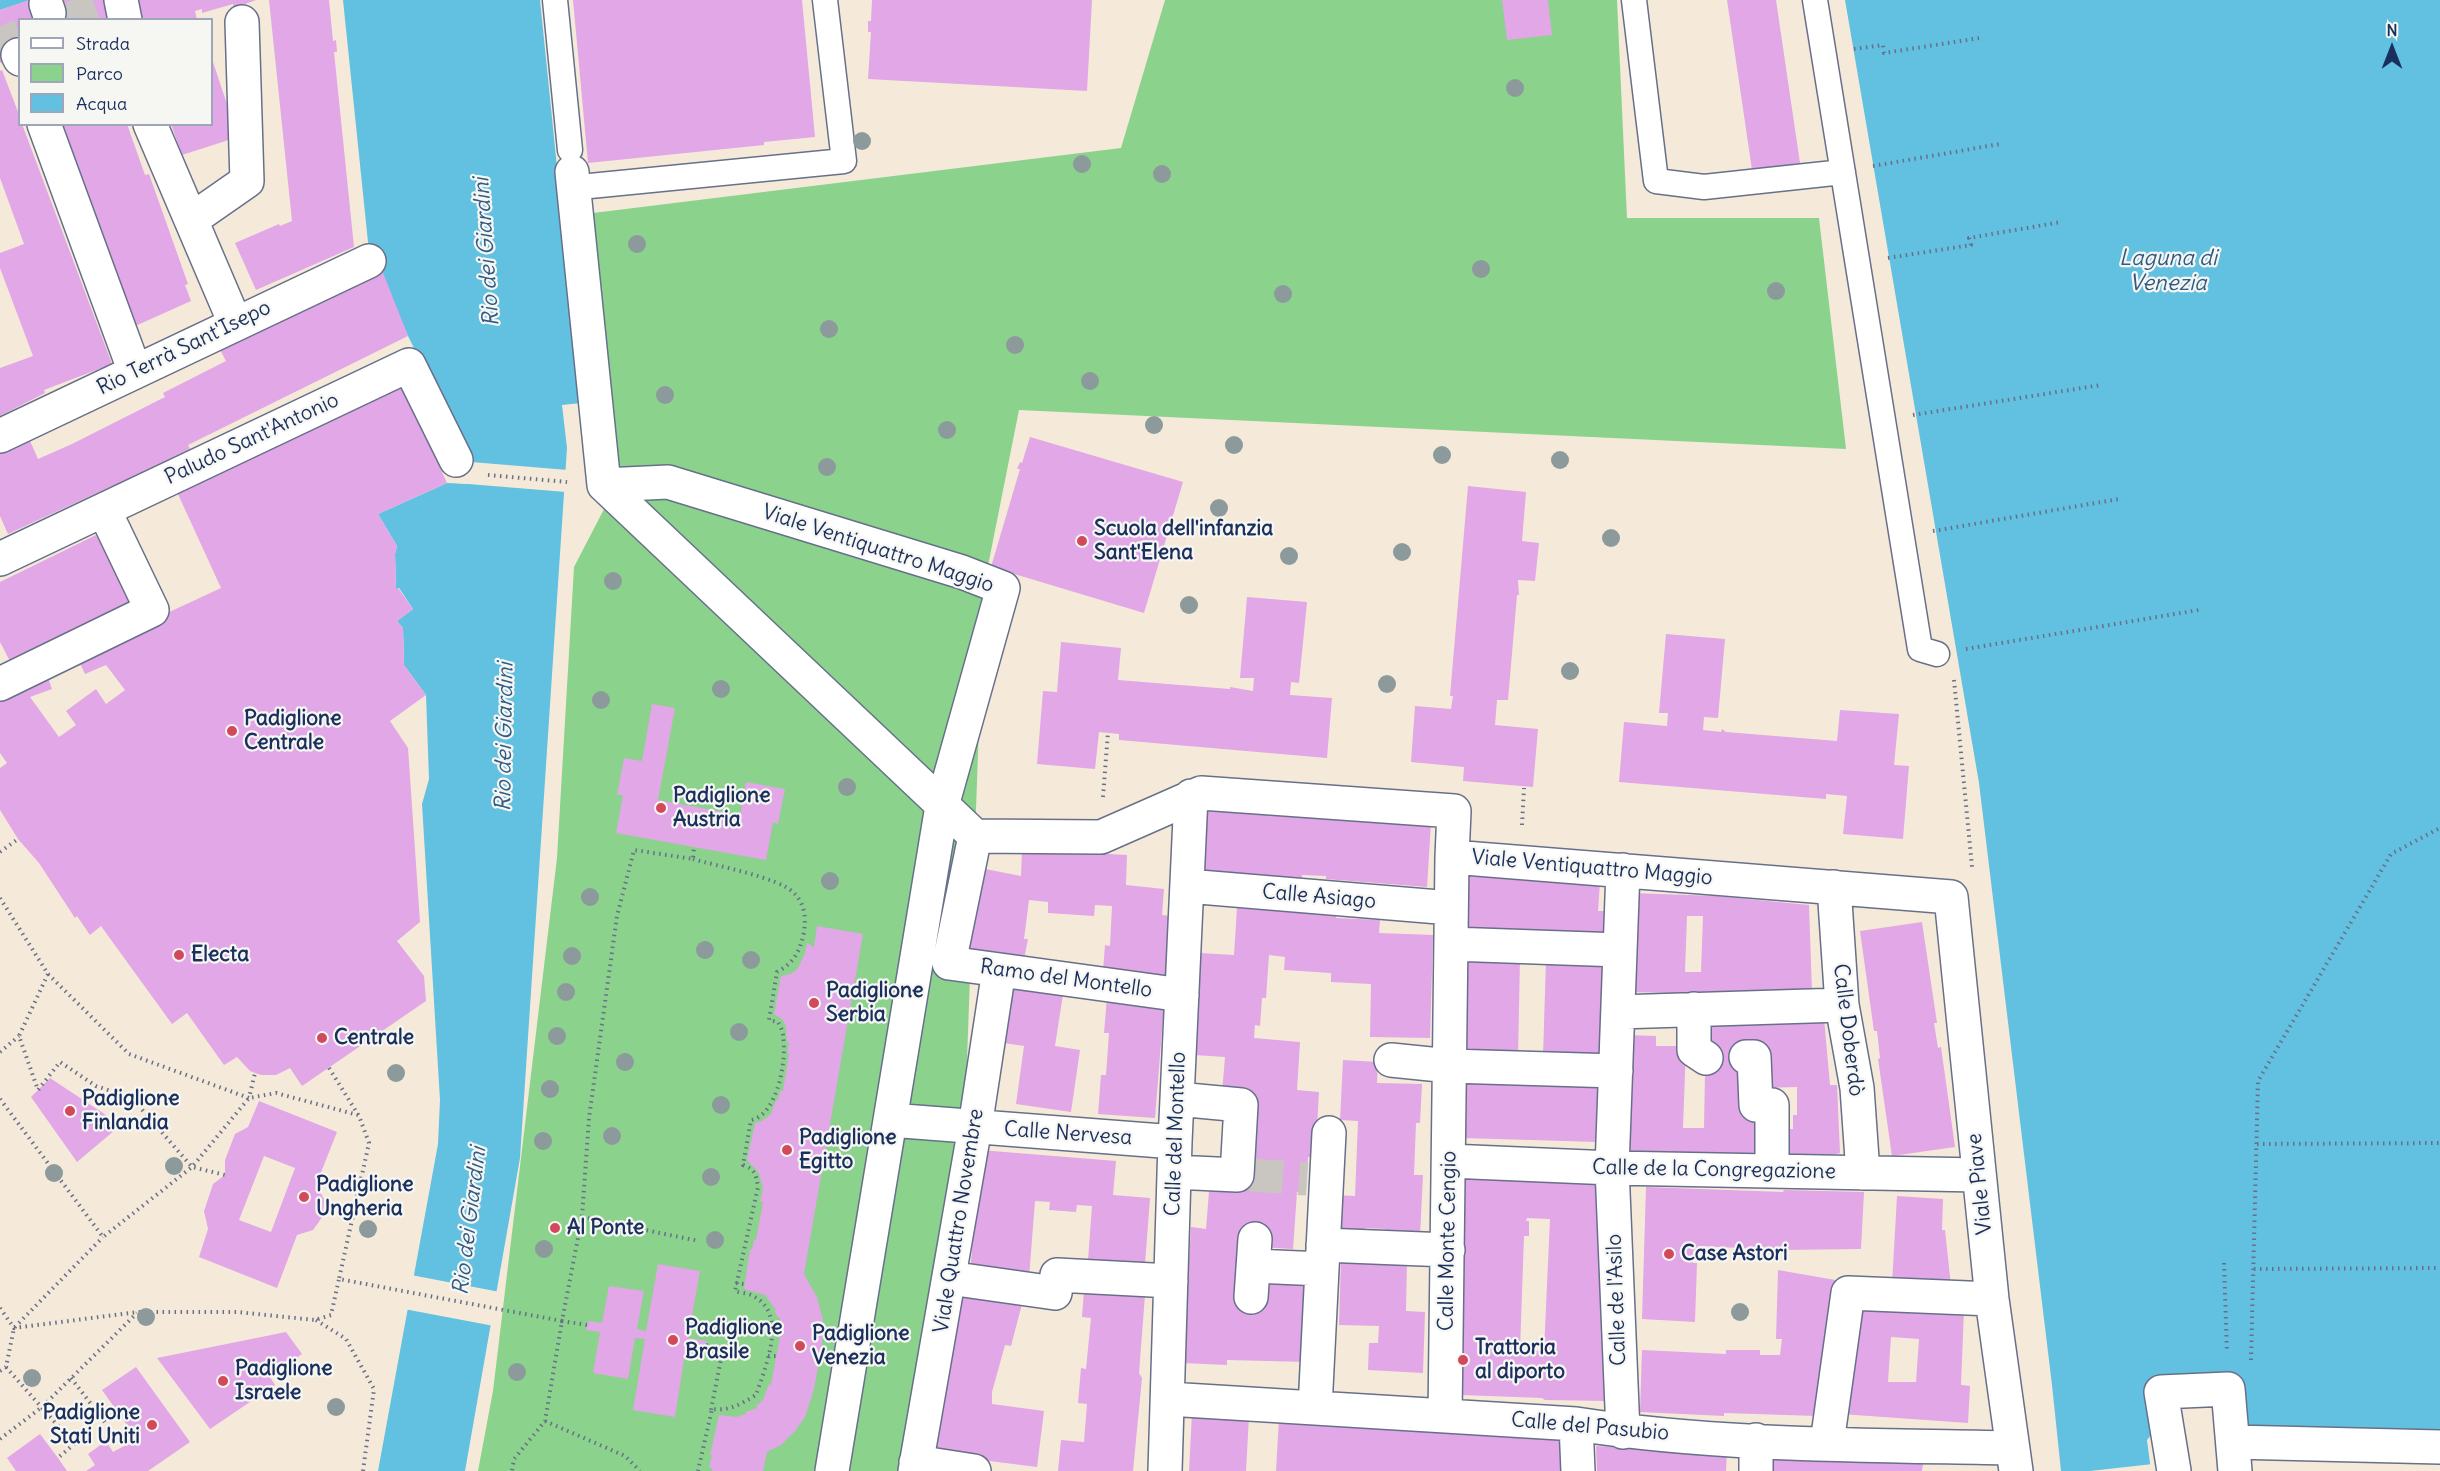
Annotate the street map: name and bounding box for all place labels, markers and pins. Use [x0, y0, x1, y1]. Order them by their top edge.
place label: Scuola dell'infanzia Sant'Elena [1094, 516, 1273, 566]
marker: Scuola dell'infanzia Sant'Elena [1075, 534, 1089, 548]
place label: Padiglione Centrale [244, 706, 341, 756]
marker: Padiglione Centrale [225, 724, 239, 738]
place label: Padiglione Austria [673, 783, 770, 833]
marker: Padiglione Austria [654, 801, 668, 815]
place label: Electa [191, 942, 249, 968]
marker: Electa [172, 948, 186, 962]
place label: Padiglione Serbia [826, 978, 923, 1028]
marker: Padiglione Serbia [807, 996, 821, 1010]
place label: Centrale [334, 1025, 414, 1051]
marker: Centrale [315, 1031, 329, 1045]
place label: Padiglione Finlandia [82, 1086, 179, 1136]
marker: Padiglione Finlandia [63, 1104, 77, 1118]
place label: Padiglione Egitto [799, 1125, 896, 1175]
marker: Padiglione Egitto [780, 1143, 794, 1157]
place label: Padiglione Ungheria [316, 1172, 413, 1222]
marker: Padiglione Ungheria [297, 1190, 311, 1204]
place label: Al Ponte [567, 1215, 644, 1241]
marker: Al Ponte [548, 1221, 562, 1235]
place label: Case Astori [1681, 1241, 1788, 1267]
marker: Case Astori [1662, 1247, 1676, 1261]
place label: Padiglione Brasile [685, 1315, 782, 1365]
place label: Padiglione Venezia [812, 1321, 909, 1371]
marker: Padiglione Brasile [666, 1333, 680, 1347]
place label: Trattoria al diporto [1475, 1335, 1565, 1385]
marker: Padiglione Venezia [793, 1339, 807, 1353]
marker: Trattoria al diporto [1456, 1353, 1470, 1367]
place label: Padiglione Israele [235, 1356, 332, 1406]
marker: Padiglione Israele [216, 1374, 230, 1388]
place label: Padiglione Stati Uniti [43, 1400, 140, 1450]
marker: Padiglione Stati Uniti [145, 1418, 159, 1432]

